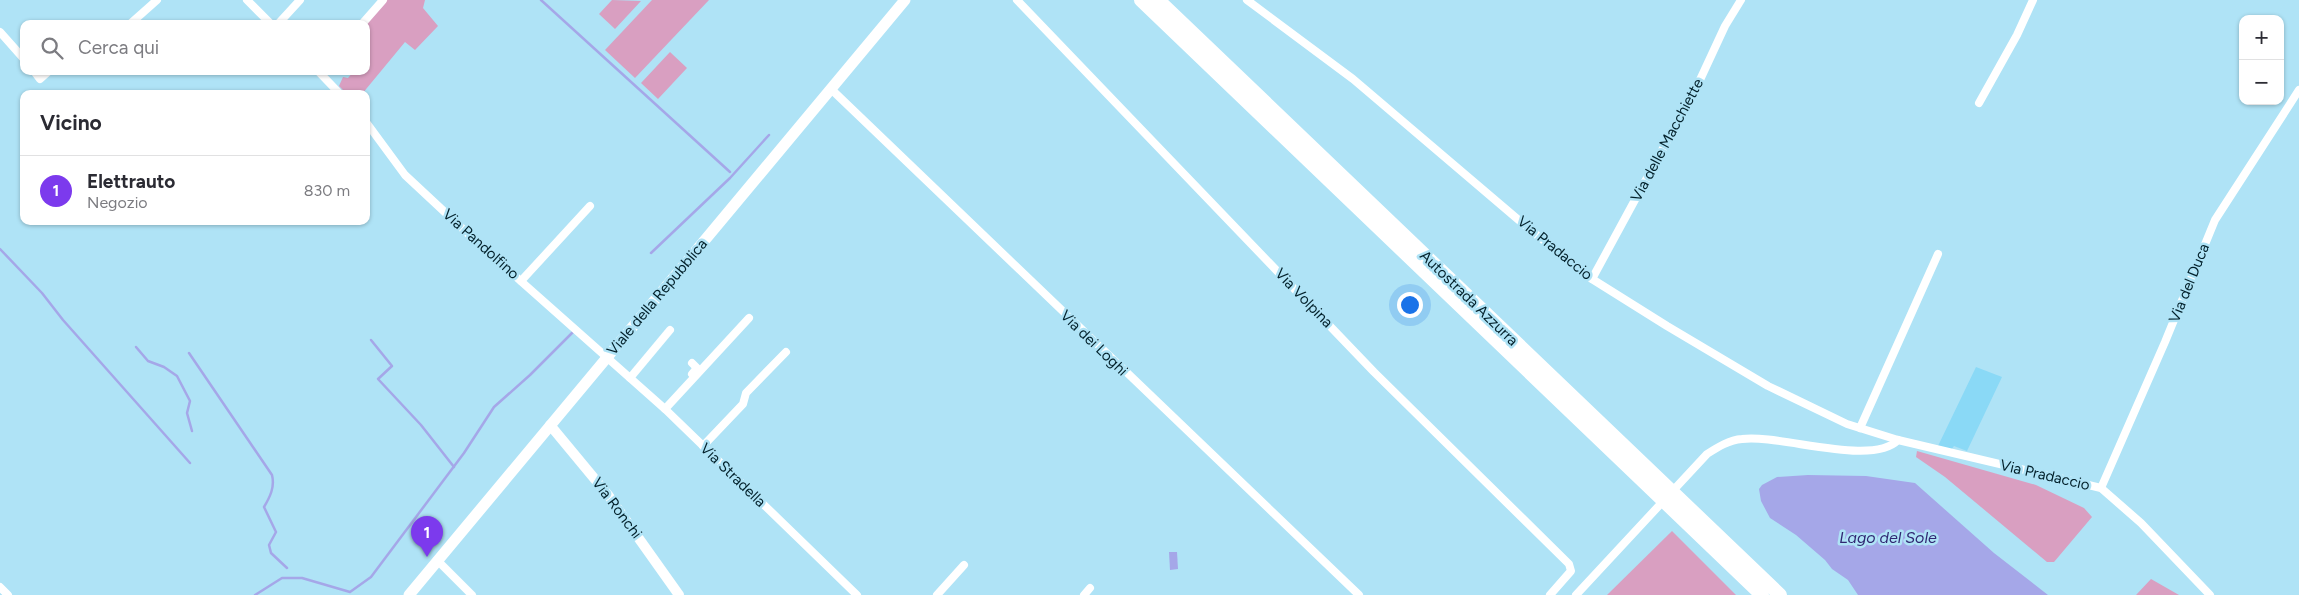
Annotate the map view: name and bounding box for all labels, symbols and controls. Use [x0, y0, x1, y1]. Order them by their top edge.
map controls [2239, 15, 2284, 105]
button: + [2239, 15, 2284, 60]
search box [20, 20, 370, 75]
icon: search [38, 34, 66, 62]
text: Cerca qui [78, 36, 159, 59]
button: − [2239, 60, 2284, 105]
street label: Via delle Macchiette [1627, 75, 1707, 205]
text: Vicino [40, 110, 102, 135]
text: Elettrauto [87, 170, 175, 193]
text: 1 [53, 181, 59, 200]
text: 830 m [304, 181, 350, 200]
text: Negozio [87, 193, 148, 212]
street label: Via Pandolfino [439, 205, 523, 283]
street label: Via Pradaccio [1514, 212, 1596, 284]
street label: Viale della Repubblica [603, 235, 711, 359]
street label: Via del Duca [2165, 241, 2213, 325]
street label: Autostrada Azzurra [1416, 247, 1522, 349]
street label: Via Volpina [1271, 265, 1337, 331]
your location [1397, 292, 1423, 318]
street label: Via dei Loghi [1057, 306, 1131, 380]
street label: Via Stradella [697, 439, 769, 511]
street label: Via Pradaccio [1998, 456, 2092, 494]
street label: Via Ronchi [588, 474, 646, 542]
pin: 1 [411, 516, 443, 557]
water label: Lago del Sole [1839, 528, 1937, 547]

